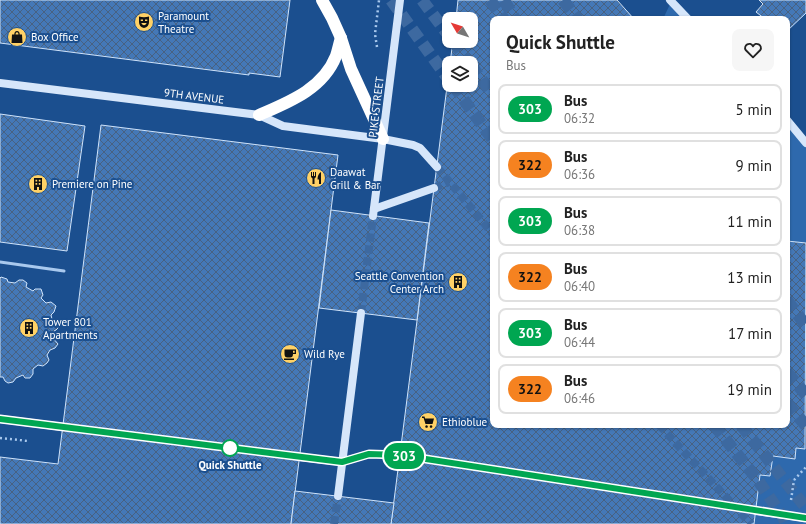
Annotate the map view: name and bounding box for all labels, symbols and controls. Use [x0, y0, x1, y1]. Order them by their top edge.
place label: Paramount Theatre [158, 9, 209, 36]
theatre icon: Paramount Theatre [133, 11, 155, 33]
north arrow [442, 12, 478, 48]
map controls [442, 12, 478, 92]
shop icon: Box Office [6, 26, 28, 48]
button: heart [732, 29, 774, 71]
place label: Box Office [31, 30, 79, 44]
text: Quick Shuttle [506, 30, 615, 54]
button: layers [442, 56, 478, 92]
text: Bus [506, 57, 526, 74]
street label: PIKE STREET [365, 76, 387, 138]
street label: 9TH AVENUE [163, 85, 225, 107]
text: Bus [564, 91, 587, 110]
text: 303 [518, 100, 542, 118]
text: 5 min [735, 100, 772, 119]
text: 06:32 [564, 110, 595, 127]
text: Bus [564, 147, 587, 166]
text: 322 [518, 156, 542, 174]
text: 9 min [735, 156, 772, 175]
place label: Daawat Grill & Bar [330, 165, 381, 192]
text: 06:36 [564, 166, 595, 183]
restaurant icon: Daawat Grill & Bar [305, 167, 327, 189]
building icon: Premiere on Pine [27, 173, 49, 195]
place label: Premiere on Pine [52, 177, 133, 191]
text: Bus [564, 203, 587, 222]
text: 303 [518, 212, 542, 230]
text: 11 min [727, 212, 772, 231]
text: 06:38 [564, 222, 595, 239]
text: Bus [564, 259, 587, 278]
text: 322 [518, 268, 542, 286]
text: 13 min [727, 268, 772, 287]
place label: Seattle Convention Center Arch [355, 269, 444, 296]
building icon: Seattle Convention Center Arch [447, 271, 469, 293]
text: 06:40 [564, 278, 595, 295]
place label: Tower 801 Apartments [43, 315, 98, 342]
text: Bus [564, 315, 587, 334]
building icon: Tower 801 Apartments [18, 317, 40, 339]
text: 303 [518, 324, 542, 342]
text: 17 min [728, 324, 772, 343]
text: 06:44 [564, 334, 595, 351]
cafe icon: Wild Rye [279, 343, 301, 365]
place label: Wild Rye [304, 347, 345, 361]
text: Bus [564, 371, 587, 390]
text: 322 [518, 380, 542, 398]
text: 19 min [727, 380, 772, 399]
text: 06:46 [564, 390, 595, 407]
supermarket icon: Ethioblue [417, 411, 439, 433]
place label: Ethioblue [442, 415, 488, 429]
marker: Quick Shuttle [221, 439, 239, 457]
line badge: 303 [381, 443, 427, 469]
text: 303 [392, 447, 416, 465]
place label: Quick Shuttle [198, 458, 262, 472]

